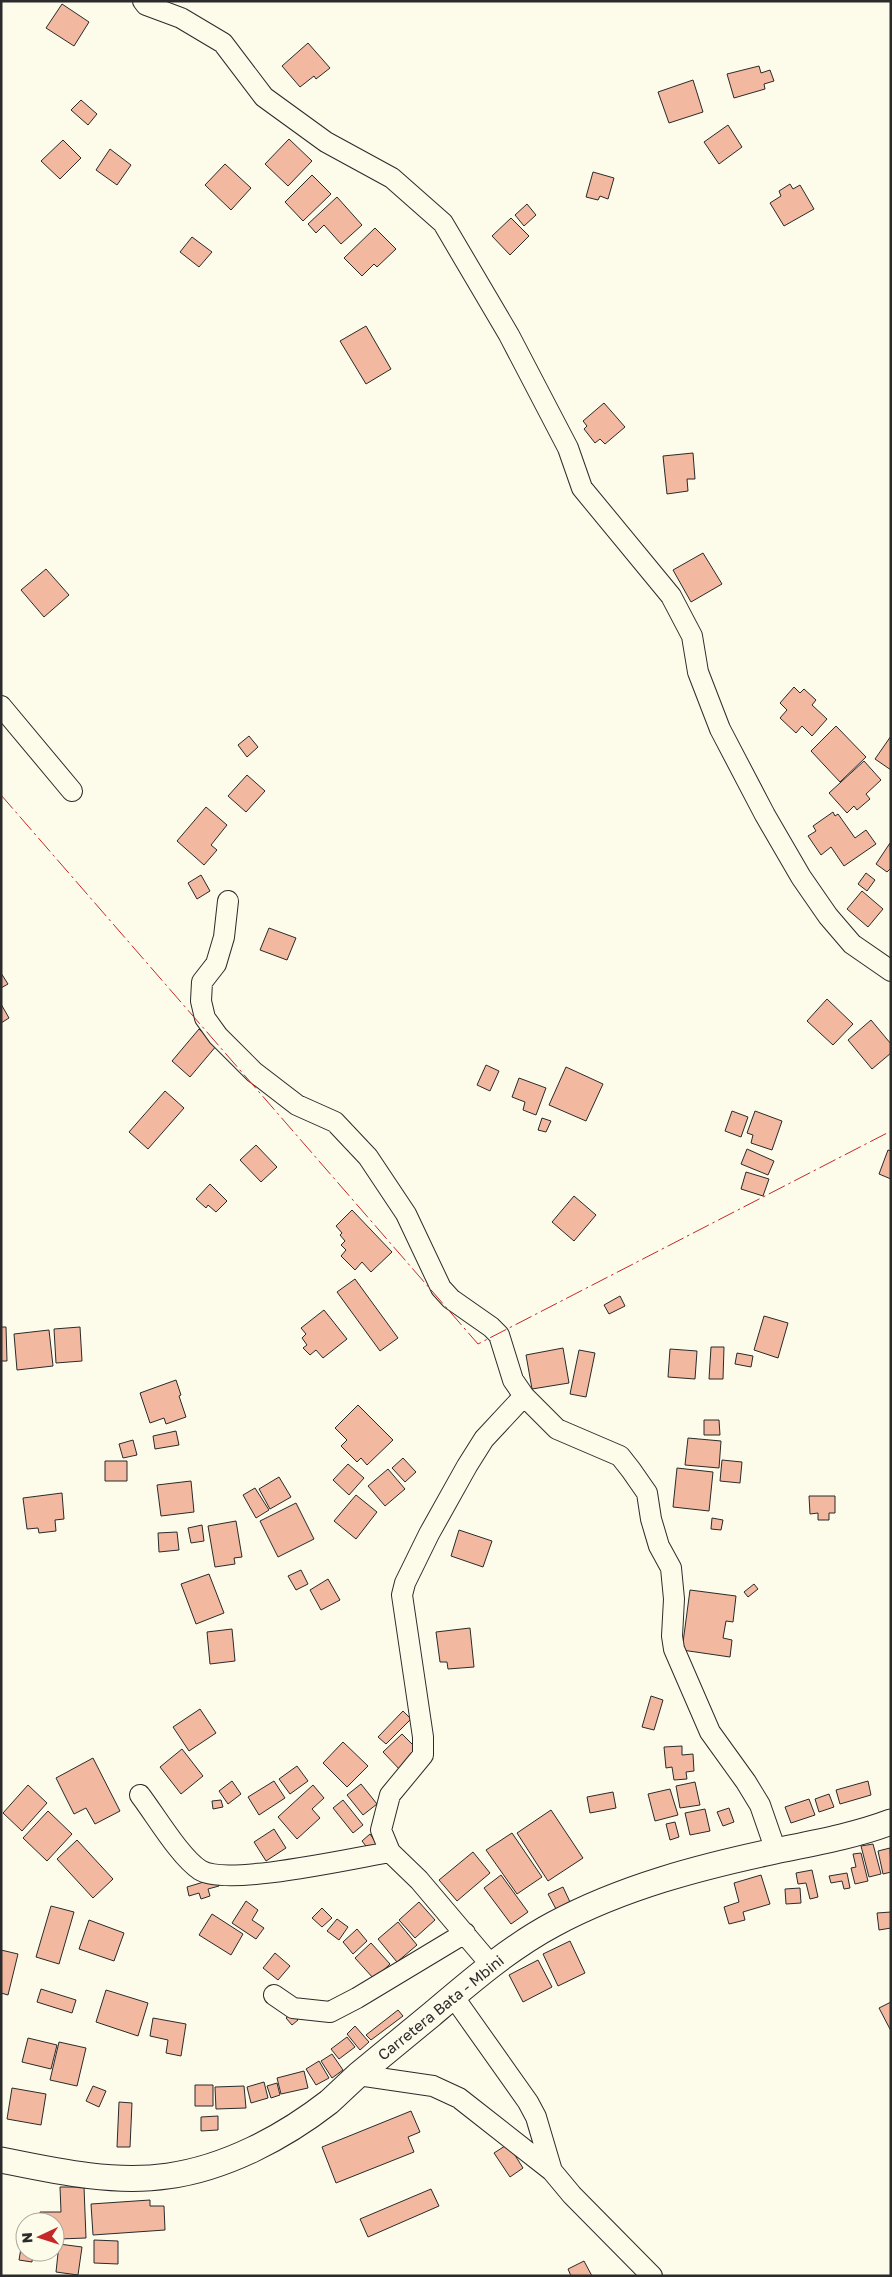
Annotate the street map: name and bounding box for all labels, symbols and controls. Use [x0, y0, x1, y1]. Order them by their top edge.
street label: Carretera Bata - Mbini [374, 1951, 507, 2064]
north arrow [15, 2212, 65, 2262]
text: N [18, 2232, 35, 2244]

